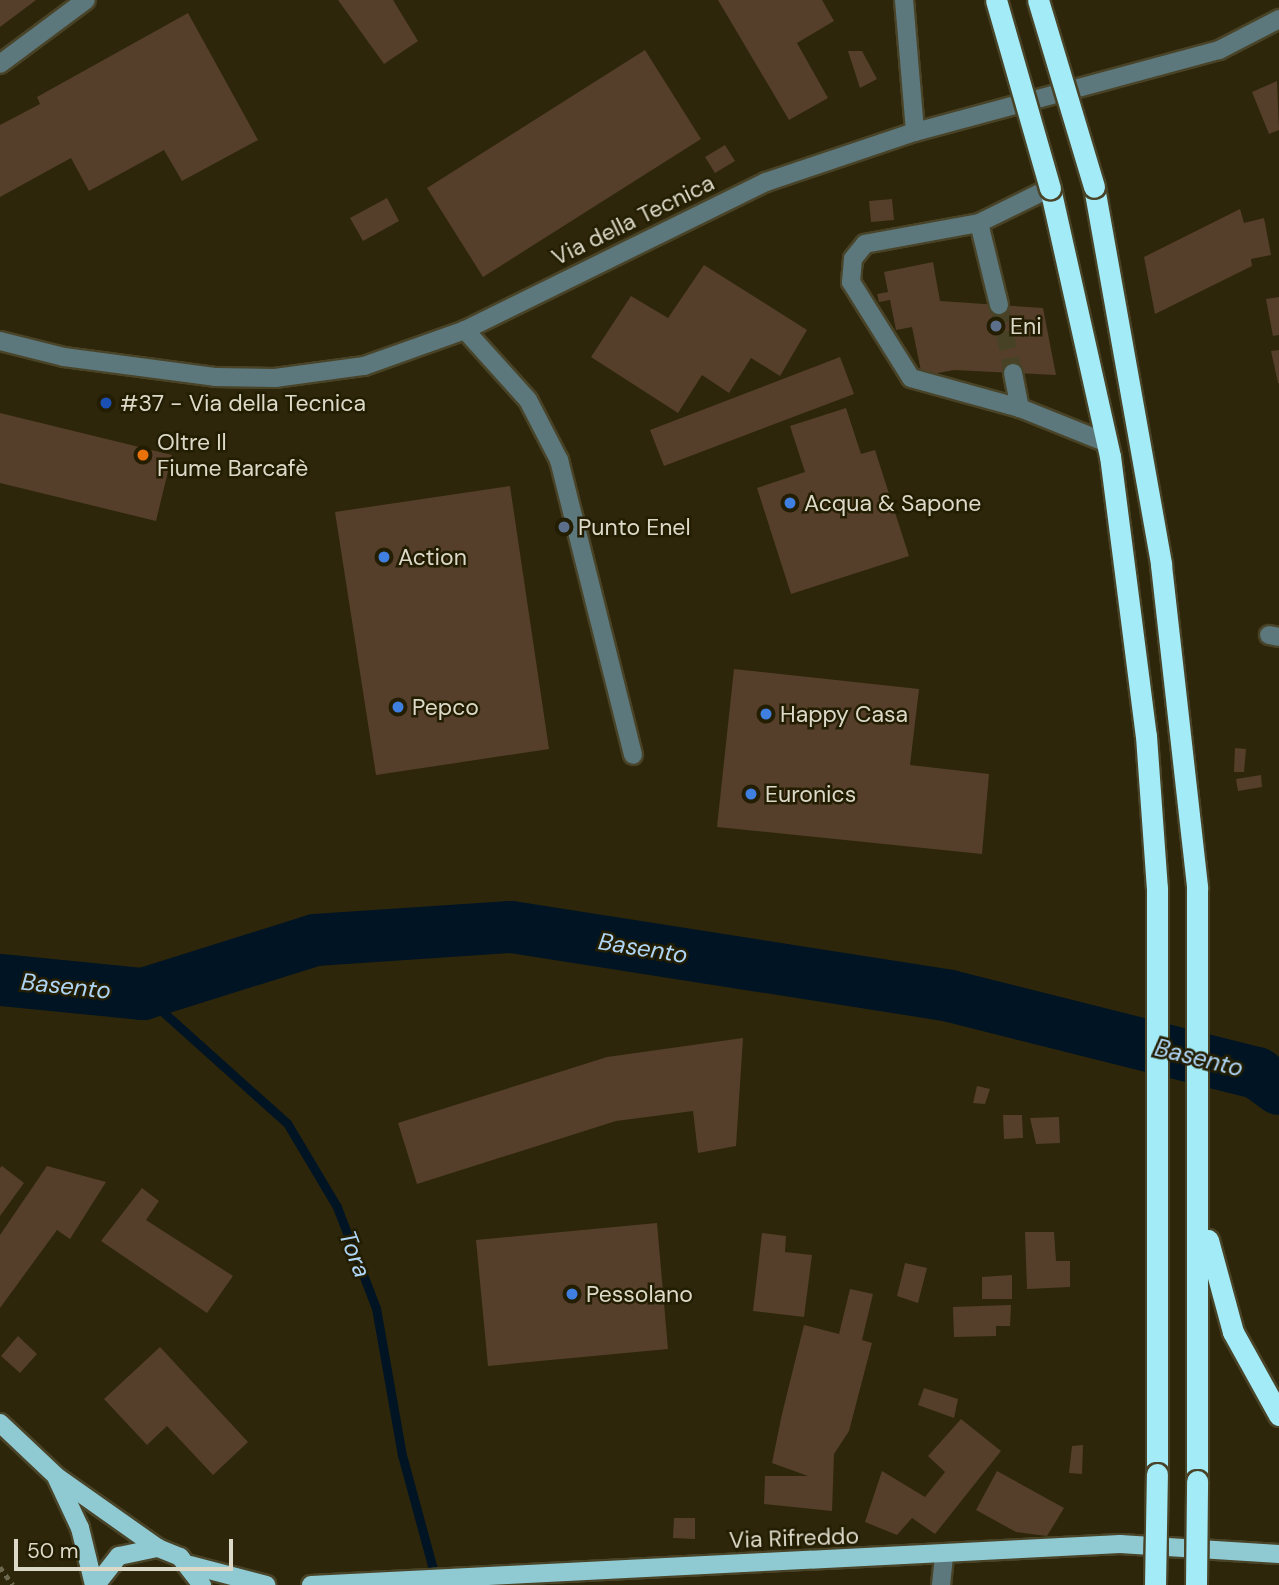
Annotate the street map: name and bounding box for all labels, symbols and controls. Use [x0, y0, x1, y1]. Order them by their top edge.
street label: Via della Tecnica [547, 169, 719, 271]
place label: Eni [1010, 312, 1042, 340]
marker: Eni [988, 318, 1004, 334]
place label: #37 - Via della Tecnica [120, 389, 366, 417]
marker: #37 - Via della Tecnica [98, 395, 114, 411]
place label: Oltre Il Fiume Barcafè [157, 428, 308, 482]
marker: Oltre Il Fiume Barcafè [135, 447, 151, 463]
place label: Acqua & Sapone [804, 489, 981, 517]
marker: Acqua & Sapone [782, 495, 798, 511]
place label: Punto Enel [578, 513, 691, 541]
marker: Punto Enel [556, 519, 572, 535]
place label: Action [398, 543, 467, 571]
marker: Action [376, 549, 392, 565]
place label: Pepco [412, 693, 479, 721]
marker: Pepco [390, 699, 406, 715]
place label: Happy Casa [780, 700, 908, 728]
marker: Happy Casa [758, 706, 774, 722]
place label: Euronics [765, 780, 856, 808]
marker: Euronics [743, 786, 759, 802]
water label: Basento [596, 927, 690, 969]
water label: Basento [20, 967, 112, 1005]
water label: Basento [1152, 1033, 1246, 1083]
water label: Tora [333, 1226, 377, 1282]
place label: Pessolano [586, 1280, 693, 1308]
marker: Pessolano [564, 1286, 580, 1302]
street label: Via Rifreddo [728, 1522, 860, 1554]
scale bar [18, 1526, 236, 1570]
text: 50 m [27, 1537, 78, 1565]

